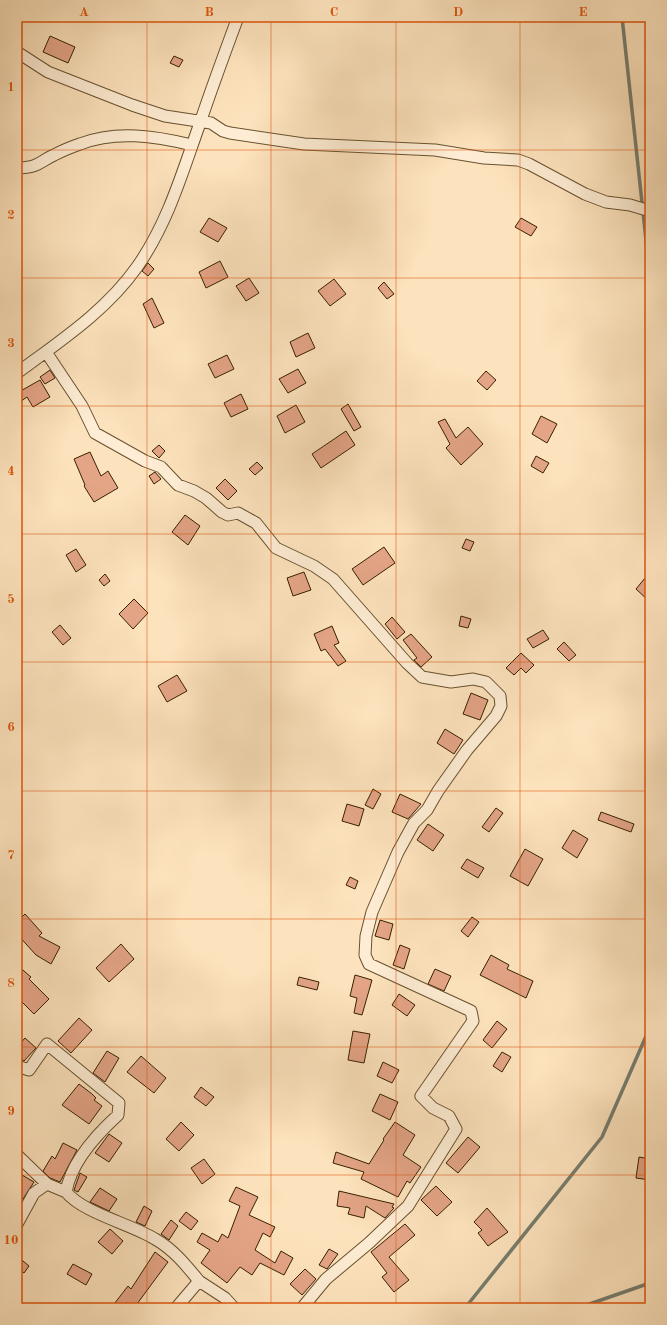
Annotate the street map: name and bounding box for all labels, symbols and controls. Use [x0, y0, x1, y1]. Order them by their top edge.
text: A [79, 6, 89, 19]
text: B [204, 6, 214, 19]
text: C [330, 6, 338, 19]
text: D [453, 6, 463, 19]
text: E [579, 6, 588, 19]
text: 1 [7, 81, 15, 94]
text: 2 [7, 209, 15, 222]
text: 3 [7, 337, 15, 350]
text: 4 [7, 465, 15, 478]
text: 5 [7, 593, 15, 606]
text: 6 [7, 721, 15, 734]
text: 7 [7, 849, 15, 862]
text: 8 [7, 977, 15, 990]
text: 9 [7, 1105, 15, 1118]
text: 10 [3, 1234, 19, 1247]

